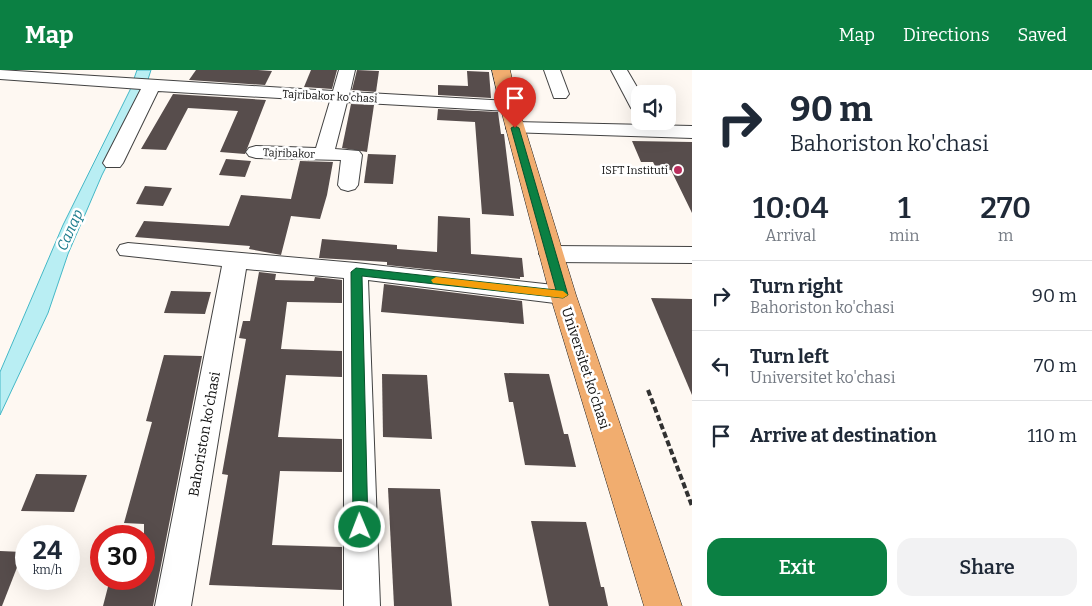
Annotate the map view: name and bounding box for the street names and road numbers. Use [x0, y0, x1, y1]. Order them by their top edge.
street label: Tajribakor ko'chasi [282, 88, 379, 106]
street label: Tajribakor [263, 146, 315, 161]
street label: Universitet ko'chasi [558, 305, 613, 431]
street label: Bahoriston ko'chasi [185, 370, 224, 498]

